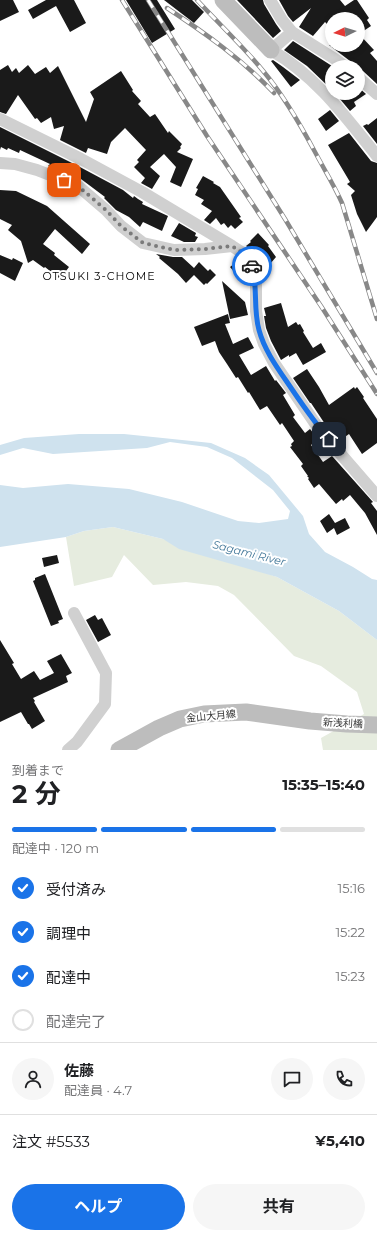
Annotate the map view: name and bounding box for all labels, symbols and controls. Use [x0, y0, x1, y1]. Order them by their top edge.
north arrow [325, 12, 365, 52]
map controls [325, 12, 365, 100]
button: layers [325, 60, 365, 100]
pin [47, 163, 81, 197]
icon: bag [53, 169, 75, 191]
courier [232, 246, 272, 286]
icon: car [241, 255, 263, 277]
district label: OTSUKI 3-CHOME [42, 269, 156, 283]
pin [312, 422, 346, 456]
icon: home [318, 428, 340, 450]
water label: Sagami River [211, 537, 287, 569]
street label: 金山大月線 [185, 707, 237, 725]
street label: 新浅利橋 [323, 715, 363, 731]
text: 到着まで [12, 762, 64, 778]
text: 15:35–15:40 [282, 775, 365, 794]
text: 2 分 [12, 778, 61, 810]
text: 配達中 · 120 m [12, 840, 99, 856]
icon: check [12, 877, 34, 899]
text: 受付済み [46, 880, 106, 899]
text: 15:16 [338, 880, 365, 896]
icon: check [12, 921, 34, 943]
text: 調理中 [46, 924, 91, 943]
text: 15:22 [335, 924, 365, 940]
icon: check [12, 965, 34, 987]
text: 配達中 [46, 968, 91, 987]
text: 15:23 [335, 968, 365, 984]
text: 配達完了 [46, 1012, 106, 1031]
button: person [12, 1058, 54, 1100]
button: chat [271, 1058, 313, 1100]
button: phone [323, 1058, 365, 1100]
text: 佐藤 [64, 1061, 94, 1080]
text: 配達員 · 4.7 [64, 1082, 132, 1098]
text: ¥5,410 [315, 1131, 365, 1150]
text: 注文 #5533 [12, 1132, 90, 1151]
button: ヘルプ [12, 1184, 185, 1230]
button: 共有 [193, 1184, 365, 1230]

